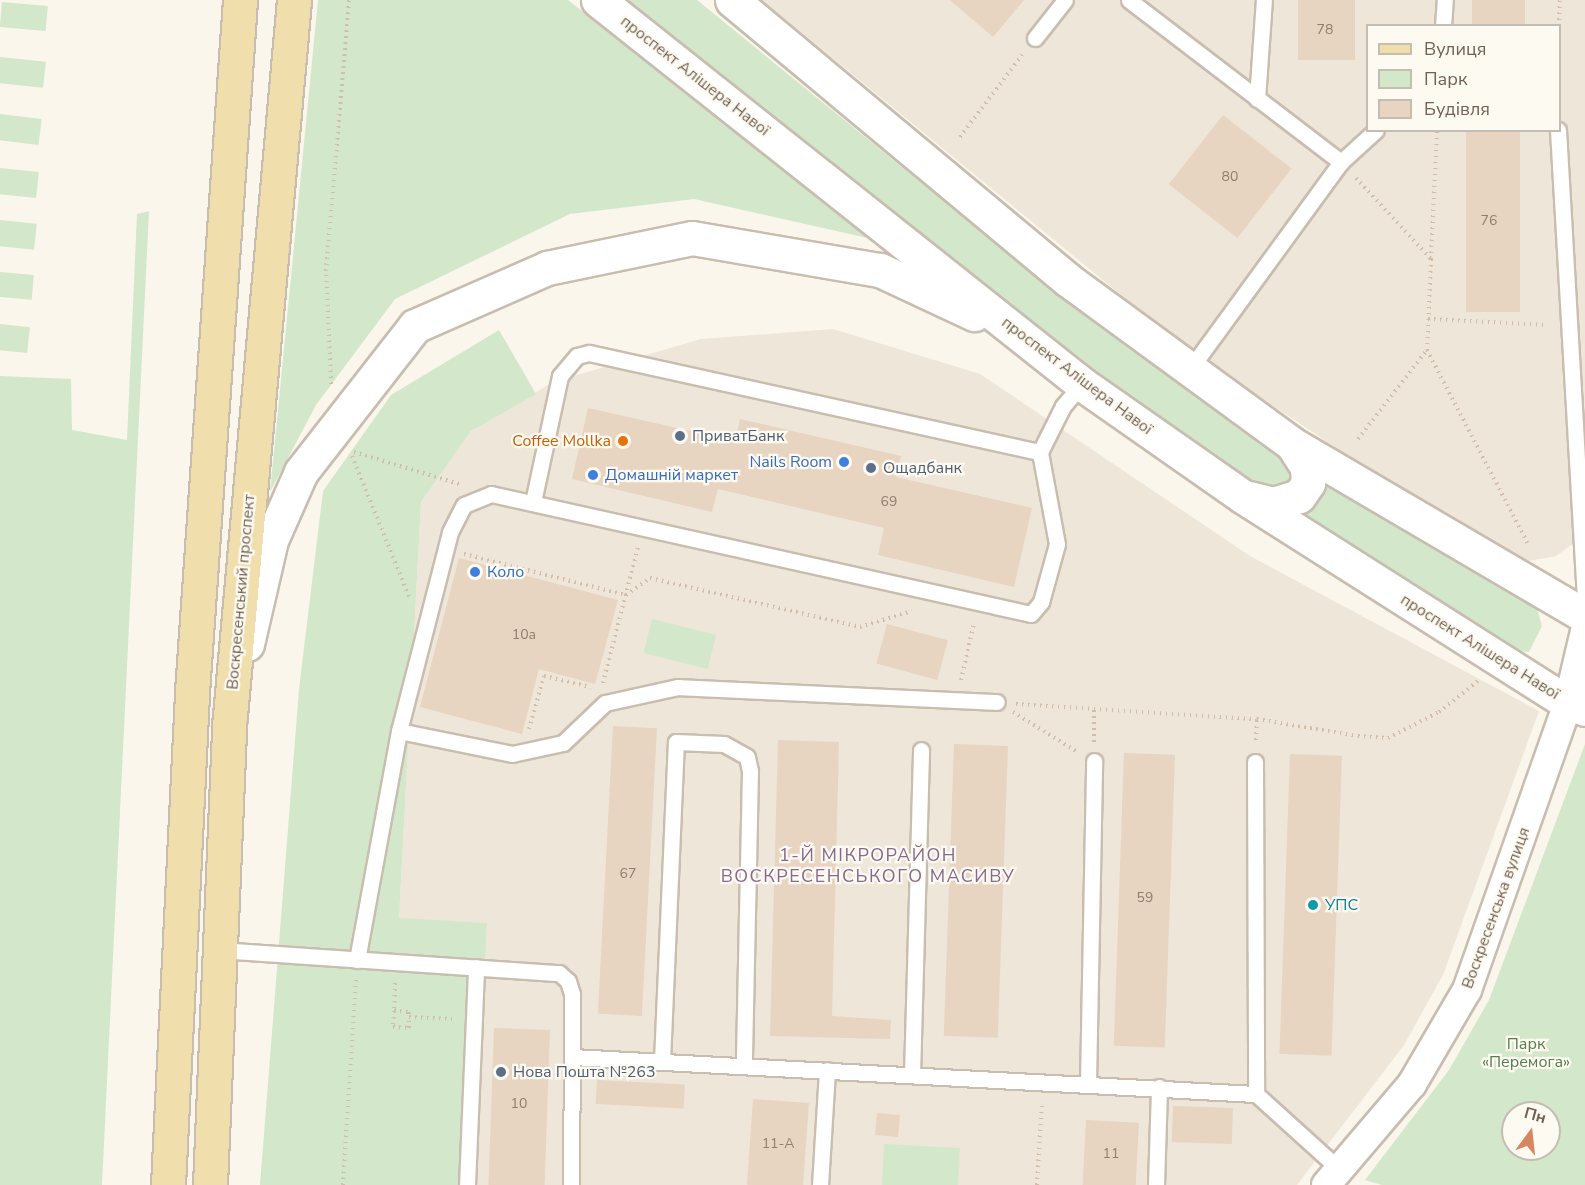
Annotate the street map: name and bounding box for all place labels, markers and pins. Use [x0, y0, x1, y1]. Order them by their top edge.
place label: ПриватБанк [692, 426, 784, 446]
marker: ПриватБанк [673, 429, 687, 443]
place label: Coffee Mollka [512, 431, 611, 451]
marker: Coffee Mollka [616, 434, 630, 448]
place label: Nails Room [749, 452, 832, 472]
marker: Nails Room [837, 455, 851, 469]
place label: Ощадбанк [883, 458, 962, 478]
marker: Ощадбанк [864, 461, 878, 475]
place label: Домашній маркет [605, 465, 738, 485]
marker: Домашній маркет [586, 468, 600, 482]
place label: Коло [487, 562, 524, 582]
marker: Коло [468, 565, 482, 579]
place label: УПС [1325, 895, 1358, 915]
marker: УПС [1306, 898, 1320, 912]
place label: Нова Пошта №263 [513, 1062, 656, 1082]
marker: Нова Пошта №263 [494, 1065, 508, 1079]

